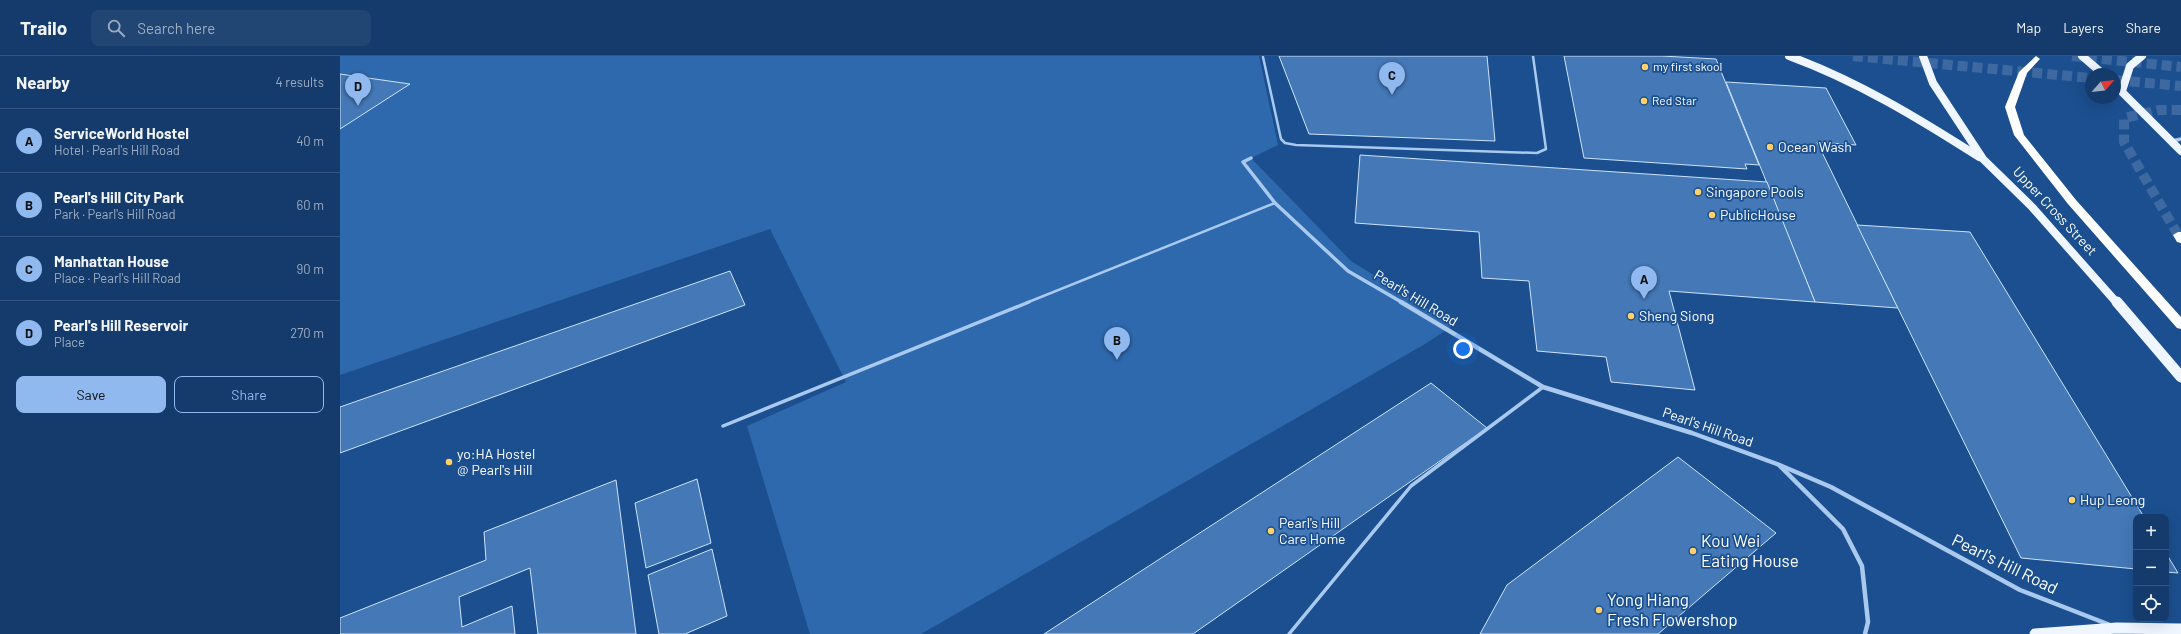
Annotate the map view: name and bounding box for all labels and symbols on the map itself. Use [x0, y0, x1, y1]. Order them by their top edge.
place label: my first skool [1653, 59, 1722, 73]
pin: C [1379, 62, 1405, 95]
marker: my first skool [1640, 62, 1650, 72]
north arrow [2085, 68, 2121, 104]
pin: D [345, 73, 371, 106]
place label: Red Star [1652, 93, 1697, 107]
marker: Red Star [1639, 96, 1649, 106]
place label: Ocean Wash [1778, 138, 1852, 155]
marker: Ocean Wash [1765, 142, 1775, 152]
street label: Upper Cross Street [2010, 163, 2101, 259]
place label: Singapore Pools [1706, 183, 1804, 200]
marker: Singapore Pools [1693, 187, 1703, 197]
place label: PublicHouse [1720, 206, 1796, 223]
marker: PublicHouse [1707, 210, 1717, 220]
street label: Pearl's Hill Road [1371, 266, 1461, 329]
pin: A [1631, 266, 1657, 299]
place label: Sheng Siong [1639, 307, 1714, 324]
marker: Sheng Siong [1626, 311, 1636, 321]
pin: B [1104, 327, 1130, 360]
your location [1453, 339, 1473, 359]
street label: Pearl's Hill Road [1661, 403, 1756, 450]
place label: yo:HA Hostel @ Pearl's Hill [457, 445, 535, 478]
marker: yo:HA Hostel @ Pearl's Hill [444, 457, 454, 467]
place label: Hup Leong [2080, 491, 2145, 508]
marker: Hup Leong [2067, 495, 2077, 505]
place label: Pearl's Hill Care Home [1279, 514, 1346, 547]
marker: Pearl's Hill Care Home [1266, 526, 1276, 536]
street label: Pearl's Hill Road [1949, 529, 2062, 597]
place label: Kou Wei Eating House [1701, 530, 1799, 570]
marker: Kou Wei Eating House [1688, 546, 1698, 556]
place label: Yong Hiang Fresh Flowershop [1607, 589, 1738, 629]
marker: Yong Hiang Fresh Flowershop [1594, 605, 1604, 615]

